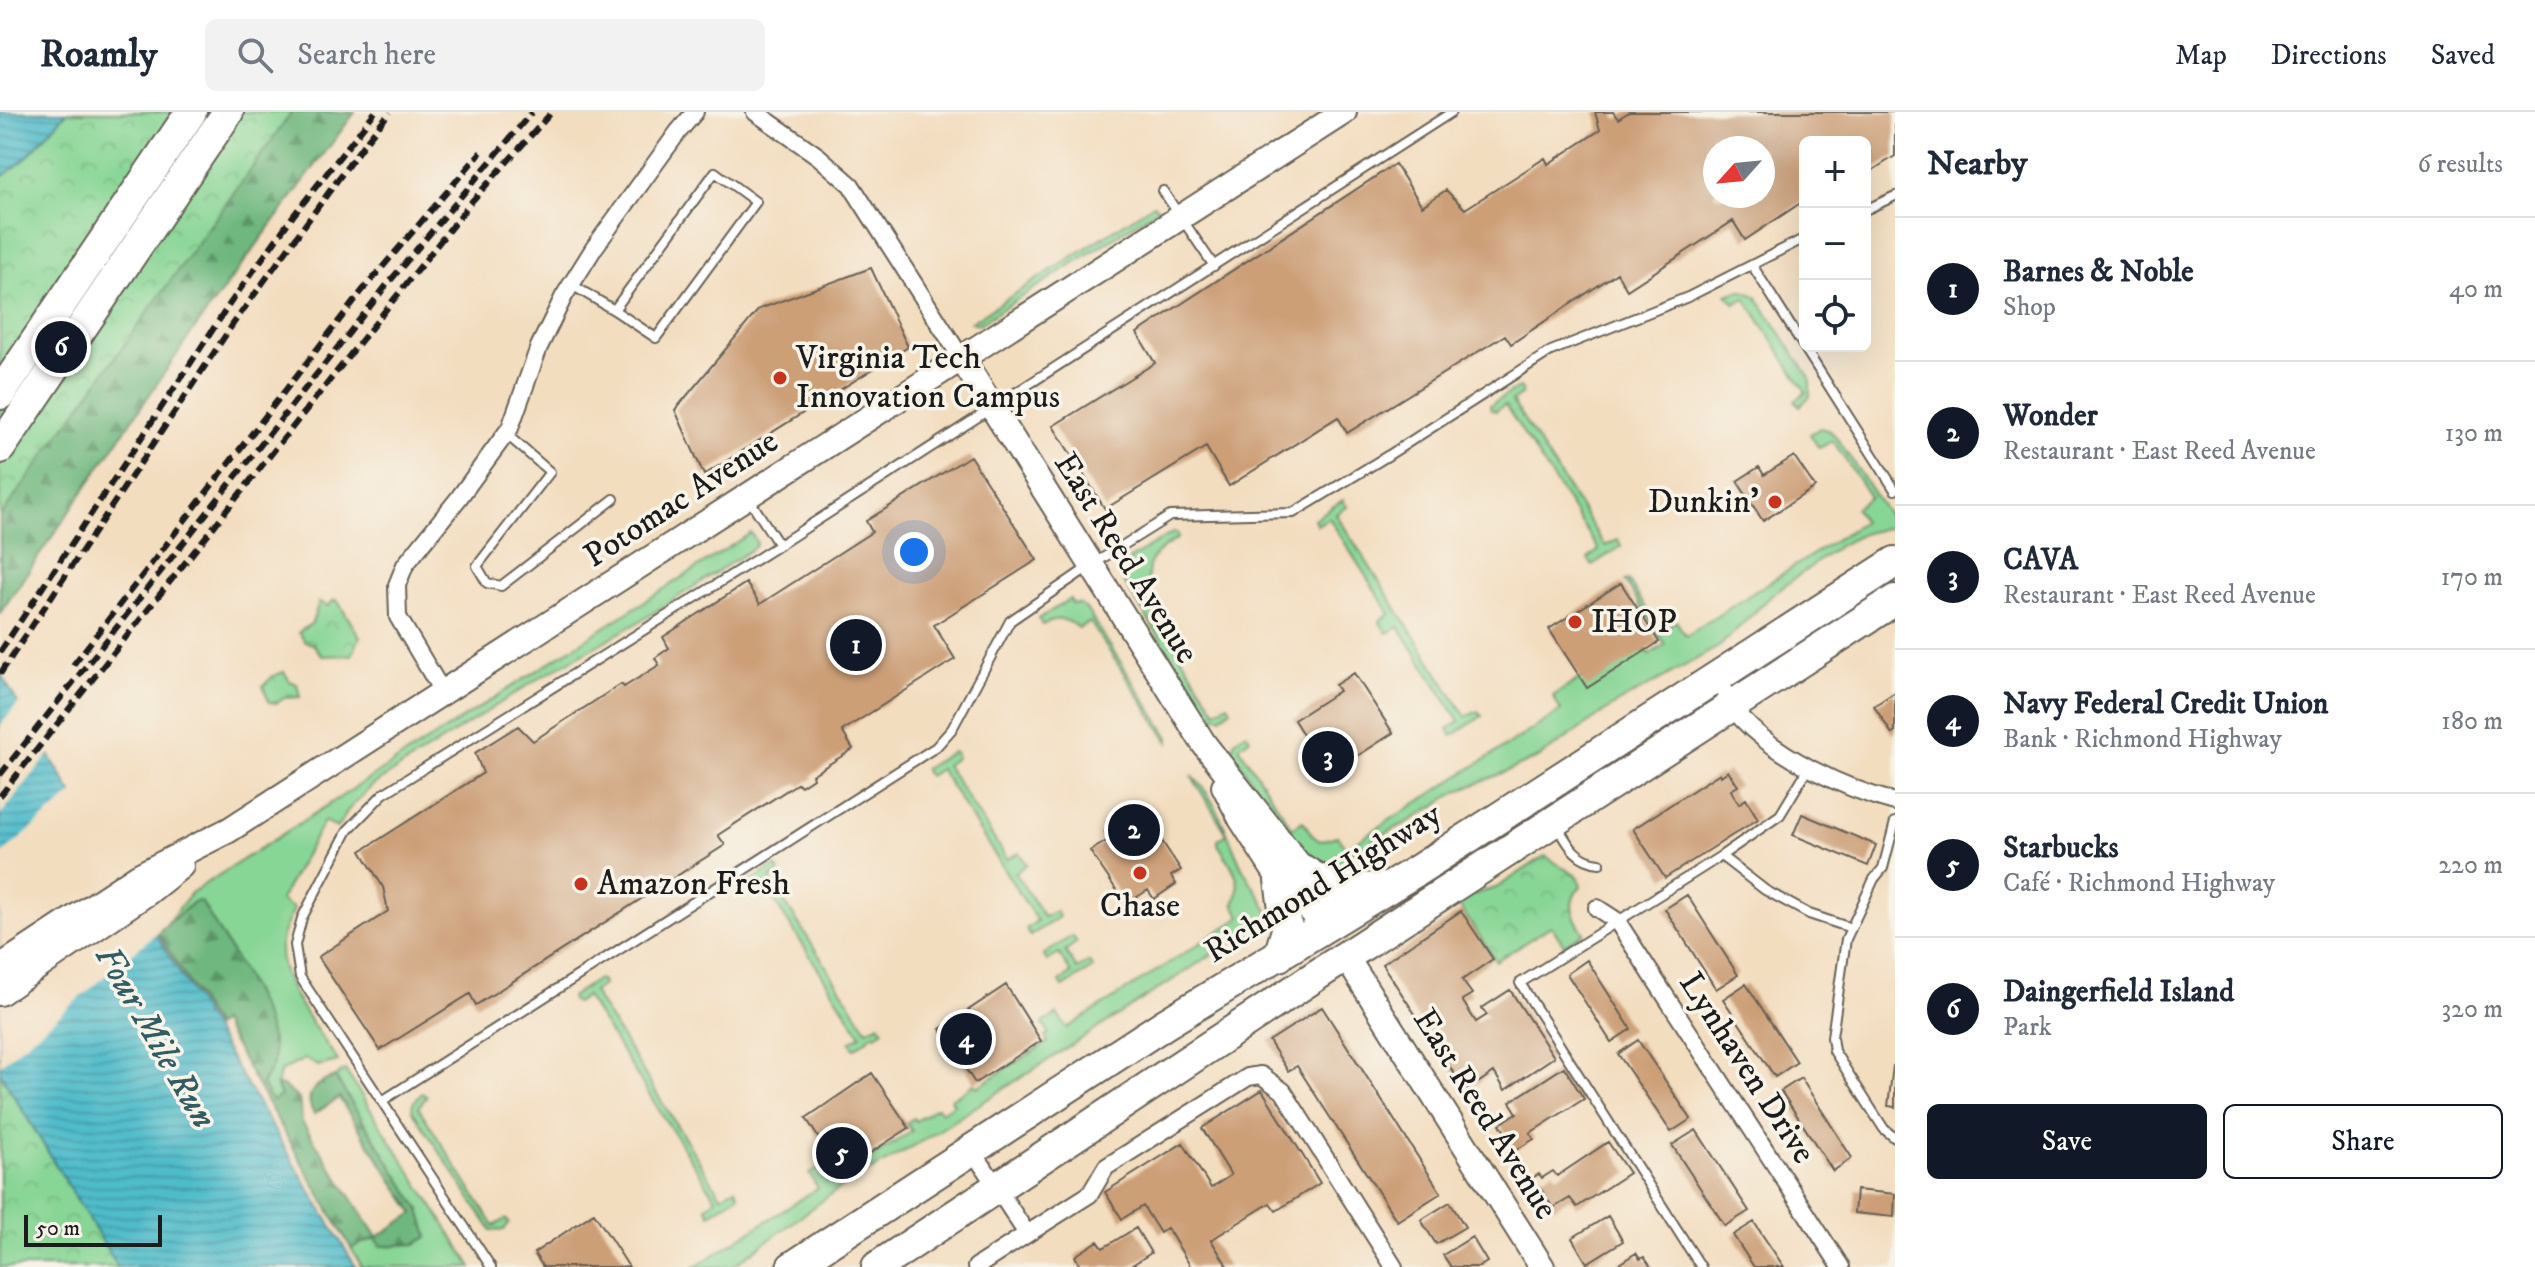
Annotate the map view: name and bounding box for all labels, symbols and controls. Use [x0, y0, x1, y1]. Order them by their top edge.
search box [205, 19, 765, 91]
text: Roamly [40, 31, 157, 79]
icon: search [233, 33, 277, 77]
text: Search here [297, 37, 436, 74]
text: Map [2175, 38, 2227, 73]
text: Directions [2271, 38, 2387, 73]
text: Saved [2431, 38, 2495, 73]
north arrow [1703, 136, 1775, 208]
map controls [1799, 136, 1871, 352]
button: + [1799, 136, 1871, 208]
text: Nearby [1927, 143, 2028, 185]
text: 6 results [2417, 148, 2503, 181]
button: − [1799, 208, 1871, 280]
text: Barnes & Noble [2003, 254, 2194, 291]
text: 1 [1948, 273, 1958, 306]
text: 40 m [2449, 273, 2503, 306]
button: locate [1799, 280, 1871, 352]
text: Shop [2003, 291, 2056, 324]
pin: 6 [35, 317, 87, 377]
place label: Virginia Tech Innovation Campus [795, 337, 1060, 418]
marker: Virginia Tech Innovation Campus [771, 369, 789, 387]
text: Wonder [2003, 398, 2098, 435]
text: 2 [1947, 417, 1959, 450]
text: 130 m [2445, 417, 2503, 450]
street label: Potomac Avenue [576, 421, 786, 577]
text: Restaurant · East Reed Avenue [2003, 435, 2316, 468]
street label: East Reed Avenue [1044, 445, 1208, 671]
place label: Dunkin' [1648, 481, 1759, 523]
marker: Dunkin' [1766, 493, 1784, 511]
your location [894, 532, 934, 572]
text: CAVA [2003, 542, 2078, 579]
text: 3 [1948, 561, 1958, 594]
text: 170 m [2441, 561, 2503, 594]
text: Restaurant · East Reed Avenue [2003, 579, 2316, 612]
place label: IHOP [1591, 601, 1677, 643]
marker: IHOP [1566, 613, 1584, 631]
pin: 1 [830, 615, 882, 675]
text: Navy Federal Credit Union [2003, 686, 2328, 723]
text: 4 [1946, 705, 1960, 738]
text: 180 m [2441, 705, 2503, 738]
text: Bank · Richmond Highway [2003, 723, 2282, 756]
pin: 3 [1302, 727, 1354, 787]
street label: Richmond Highway [1197, 793, 1450, 973]
pin: 2 [1108, 800, 1160, 860]
text: Starbucks [2003, 830, 2119, 867]
text: 5 [1947, 849, 1959, 882]
text: 220 m [2438, 849, 2503, 882]
place label: Amazon Fresh [597, 863, 790, 905]
marker: Chase [1131, 864, 1149, 882]
text: Café · Richmond Highway [2003, 867, 2275, 900]
marker: Amazon Fresh [572, 875, 590, 893]
place label: Chase [1100, 885, 1180, 927]
water label: Four Mile Run [84, 937, 226, 1137]
street label: Lynhaven Drive [1670, 964, 1824, 1172]
text: Daingerfield Island [2003, 974, 2234, 1011]
text: 6 [1946, 993, 1960, 1026]
text: 320 m [2441, 993, 2503, 1026]
street label: East Reed Avenue [1403, 1001, 1567, 1227]
pin: 4 [940, 1009, 992, 1069]
text: Park [2003, 1011, 2052, 1044]
button: Save [1927, 1104, 2207, 1179]
button: Share [2223, 1104, 2503, 1179]
pin: 5 [816, 1123, 868, 1183]
scale bar [24, 1211, 162, 1247]
text: 50 m [36, 1215, 80, 1242]

